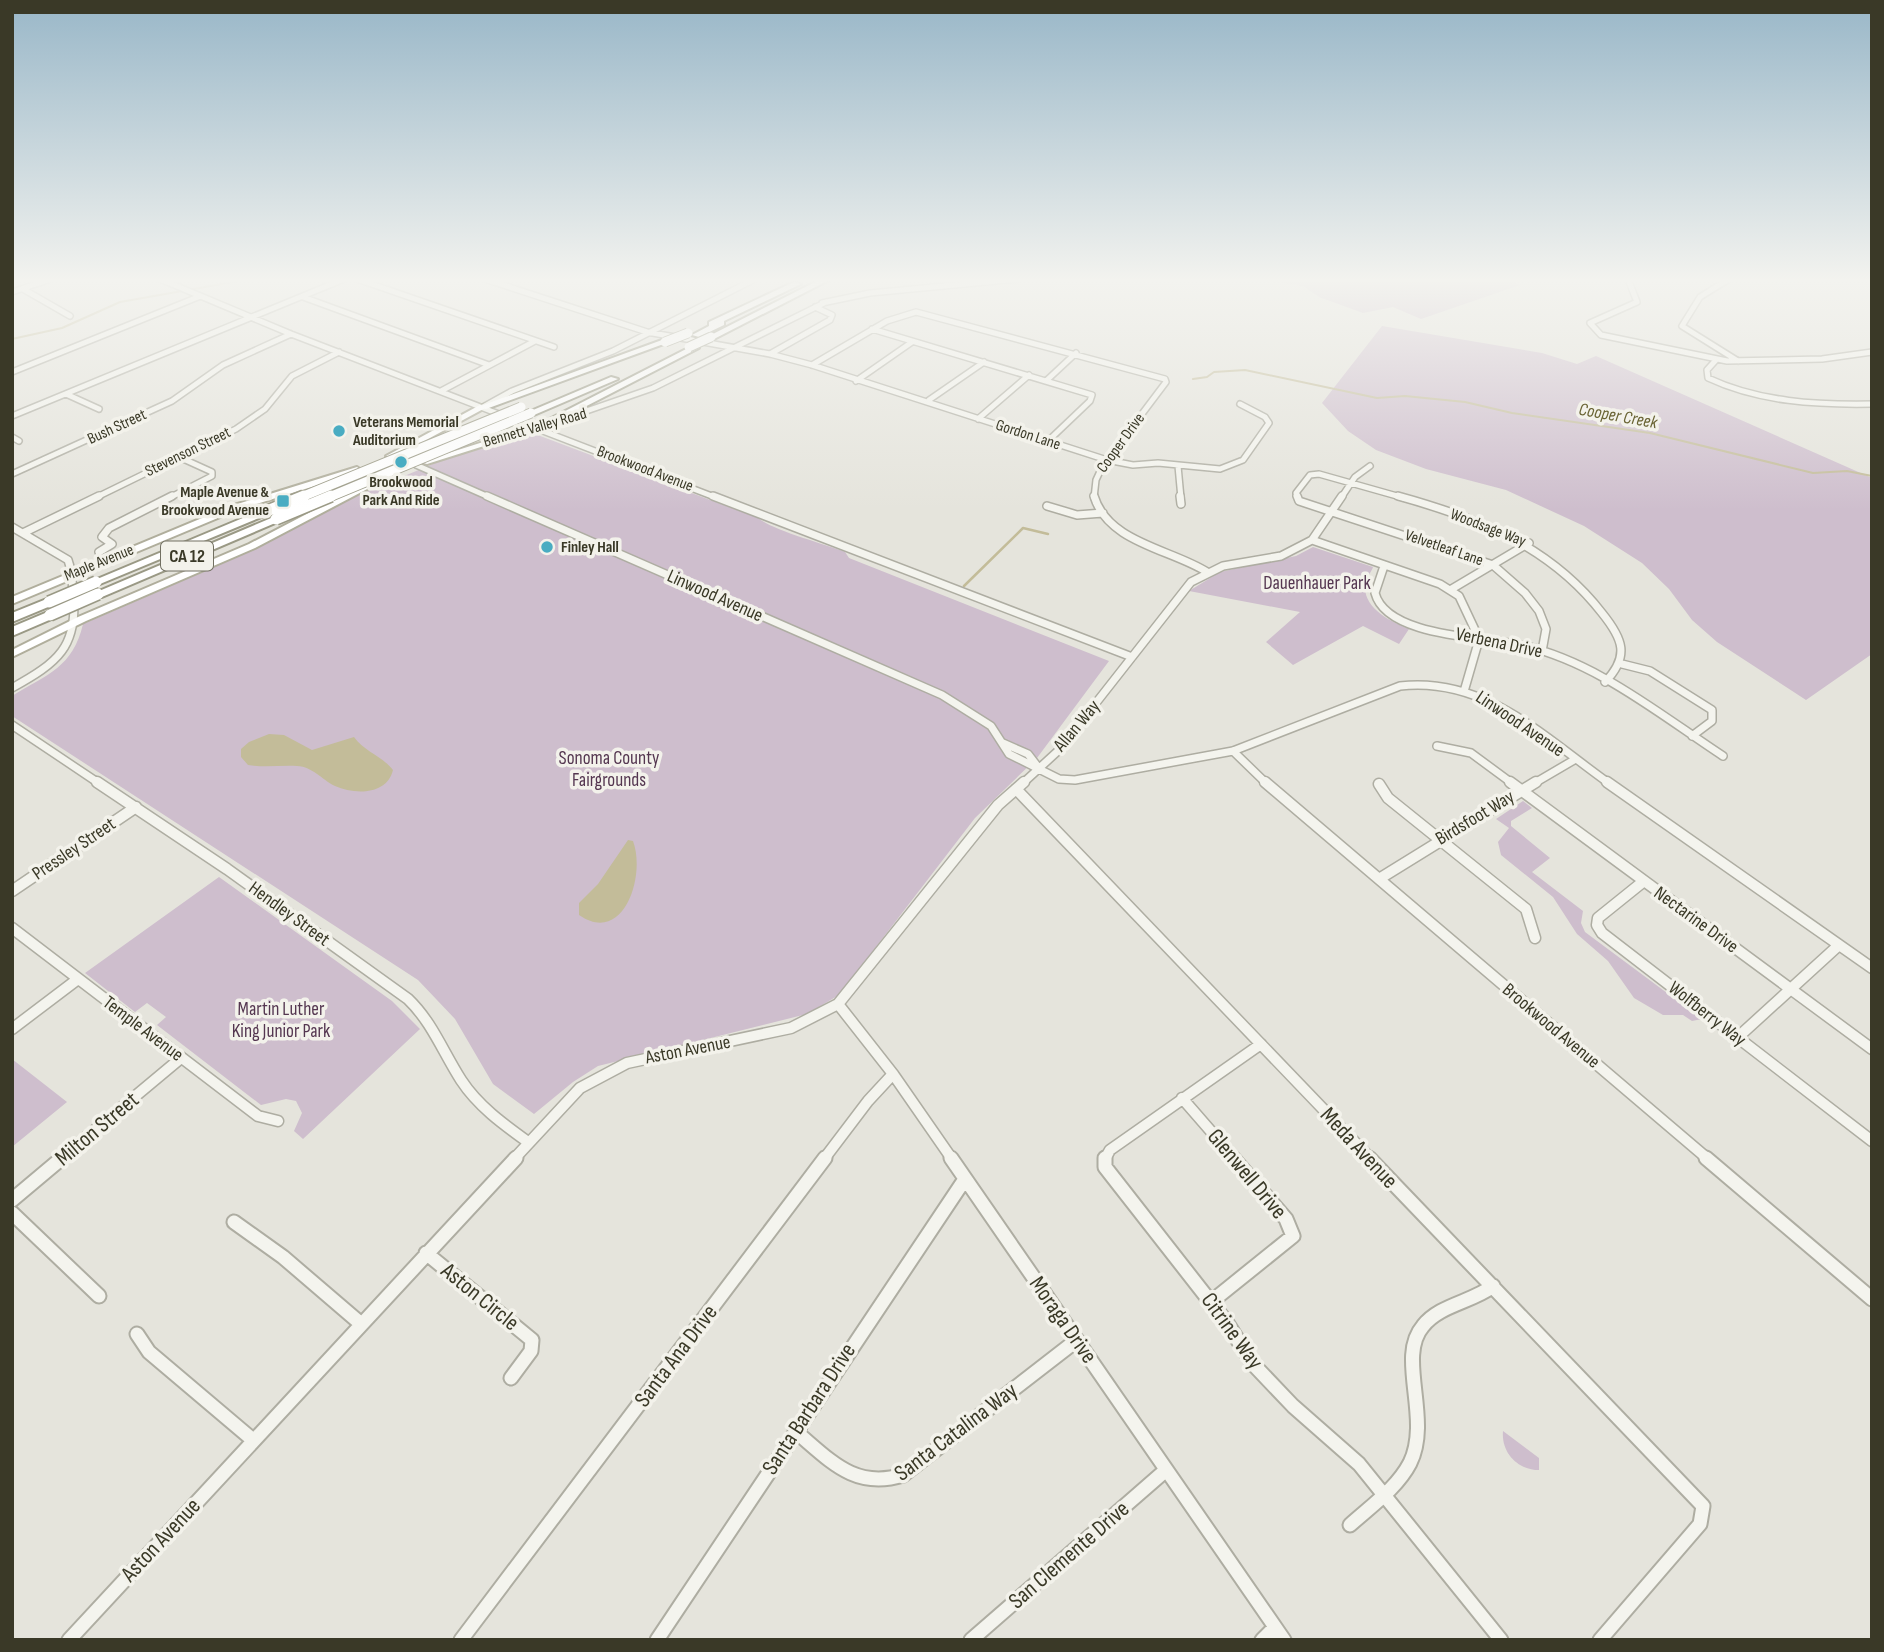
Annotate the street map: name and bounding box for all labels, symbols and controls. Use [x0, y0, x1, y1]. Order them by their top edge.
water label: Cooper Creek [1577, 399, 1660, 433]
street label: Bennett Valley Road [481, 404, 589, 452]
street label: Bush Street [85, 405, 150, 449]
street label: Cooper Drive [1093, 409, 1149, 477]
place label: Veterans Memorial Auditorium [352, 413, 459, 450]
street label: Gordon Lane [993, 416, 1063, 454]
street label: Stevenson Street [142, 423, 234, 481]
marker: Veterans Memorial Auditorium [331, 423, 347, 439]
street label: Brookwood Avenue [594, 442, 696, 496]
marker: Brookwood Park And Ride [393, 454, 409, 470]
place label: Brookwood Park And Ride [362, 473, 440, 510]
place label: Maple Avenue & Brookwood Avenue [161, 483, 269, 520]
marker: Maple Avenue & Brookwood Avenue [275, 493, 291, 509]
street label: Woodsage Way [1448, 505, 1528, 551]
street label: Velvetleaf Lane [1402, 526, 1486, 570]
place label: Finley Hall [561, 538, 619, 557]
marker: Finley Hall [539, 539, 555, 555]
street label: Maple Avenue [61, 540, 137, 586]
road number: CA 12 [161, 542, 213, 570]
street label: Linwood Avenue [664, 565, 766, 627]
park label: Dauenhauer Park [1263, 572, 1372, 595]
street label: Verbena Drive [1453, 623, 1545, 663]
street label: Linwood Avenue [1471, 686, 1569, 762]
street label: Allan Way [1048, 695, 1106, 757]
park label: Sonoma County Fairgrounds [559, 747, 660, 792]
street label: Birdsfoot Way [1431, 785, 1519, 850]
street label: Pressley Street [28, 813, 120, 885]
street label: Hendley Street [244, 877, 334, 951]
street label: Nectarine Drive [1649, 882, 1743, 958]
street label: Wolfberry Way [1664, 977, 1751, 1052]
street label: Brookwood Avenue [1497, 978, 1605, 1074]
street label: Temple Avenue [98, 991, 188, 1067]
park label: Martin Luther King Junior Park [232, 998, 331, 1043]
street label: Aston Avenue [643, 1030, 732, 1070]
street label: Milton Street [49, 1086, 145, 1172]
street label: Meda Avenue [1314, 1101, 1404, 1195]
street label: Glenwell Drive [1201, 1123, 1293, 1225]
street label: Aston Circle [434, 1256, 525, 1337]
street label: Moraga Drive [1023, 1271, 1103, 1369]
street label: Citrine Way [1195, 1287, 1269, 1375]
street label: Santa Ana Drive [628, 1299, 724, 1413]
street label: Santa Barbara Drive [756, 1338, 862, 1480]
street label: Santa Catalina Way [889, 1377, 1023, 1487]
street label: Aston Avenue [115, 1492, 207, 1588]
street label: San Clemente Drive [1003, 1495, 1135, 1615]

